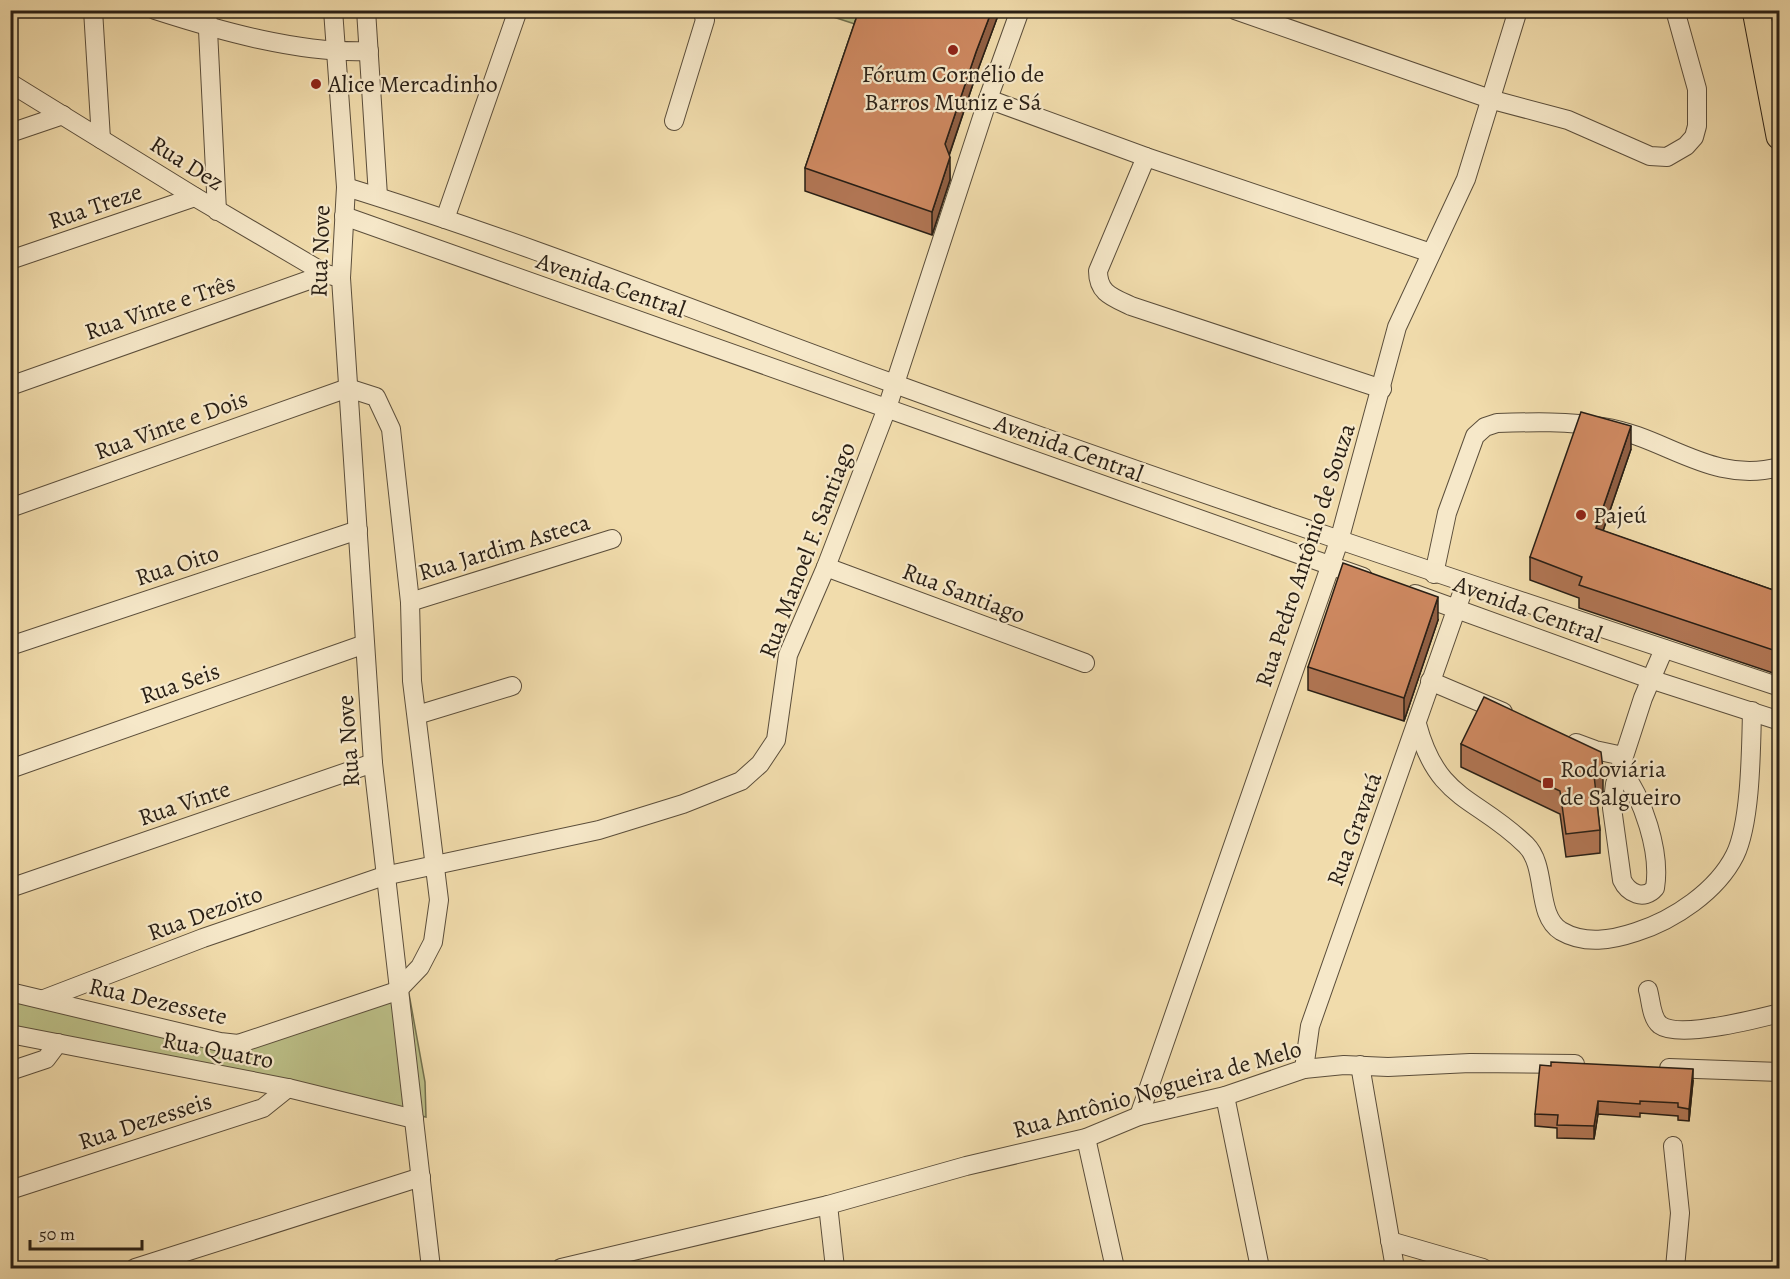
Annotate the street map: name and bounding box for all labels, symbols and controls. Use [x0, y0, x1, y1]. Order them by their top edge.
marker: Fórum Cornélio de Barros Muniz e Sá [946, 43, 960, 57]
place label: Fórum Cornélio de Barros Muniz e Sá [862, 58, 1044, 118]
place label: Alice Mercadinho [327, 68, 498, 100]
marker: Alice Mercadinho [309, 77, 323, 91]
street label: Rua Dez [144, 128, 230, 198]
street label: Rua Treze [44, 175, 146, 237]
street label: Rua Nove [302, 204, 338, 298]
street label: Avenida Central [531, 244, 690, 326]
street label: Rua Vinte e Três [81, 266, 239, 348]
street label: Rua Vinte e Dois [90, 382, 252, 468]
street label: Avenida Central [989, 406, 1148, 490]
street label: Rua Pedro Antônio de Souza [1247, 418, 1363, 691]
street label: Rua Manoel F. Santiago [751, 437, 863, 663]
place label: Pajeú [1593, 499, 1647, 531]
street label: Rua Jardim Asteca [414, 505, 595, 588]
marker: Pajeú [1574, 508, 1588, 522]
street label: Rua Oito [131, 536, 223, 594]
street label: Rua Santiago [898, 555, 1030, 631]
street label: Avenida Central [1448, 567, 1607, 651]
street label: Rua Seis [136, 654, 224, 712]
street label: Rua Nove [329, 694, 367, 788]
place label: Rodoviária de Salgueiro [1560, 753, 1681, 813]
street label: Rua Gravatá [1319, 767, 1390, 890]
street label: Rua Vinte [134, 772, 234, 834]
marker: Rodoviária de Salgueiro [1541, 776, 1555, 790]
street label: Rua Dezoito [143, 877, 267, 949]
street label: Rua Dezessete [86, 970, 230, 1032]
street label: Rua Quatro [160, 1024, 276, 1076]
street label: Rua Antônio Nogueira de Melo [1009, 1032, 1305, 1146]
street label: Rua Dezesseis [74, 1084, 216, 1158]
scale bar [30, 1213, 142, 1251]
text: 50 m [39, 1222, 75, 1246]

